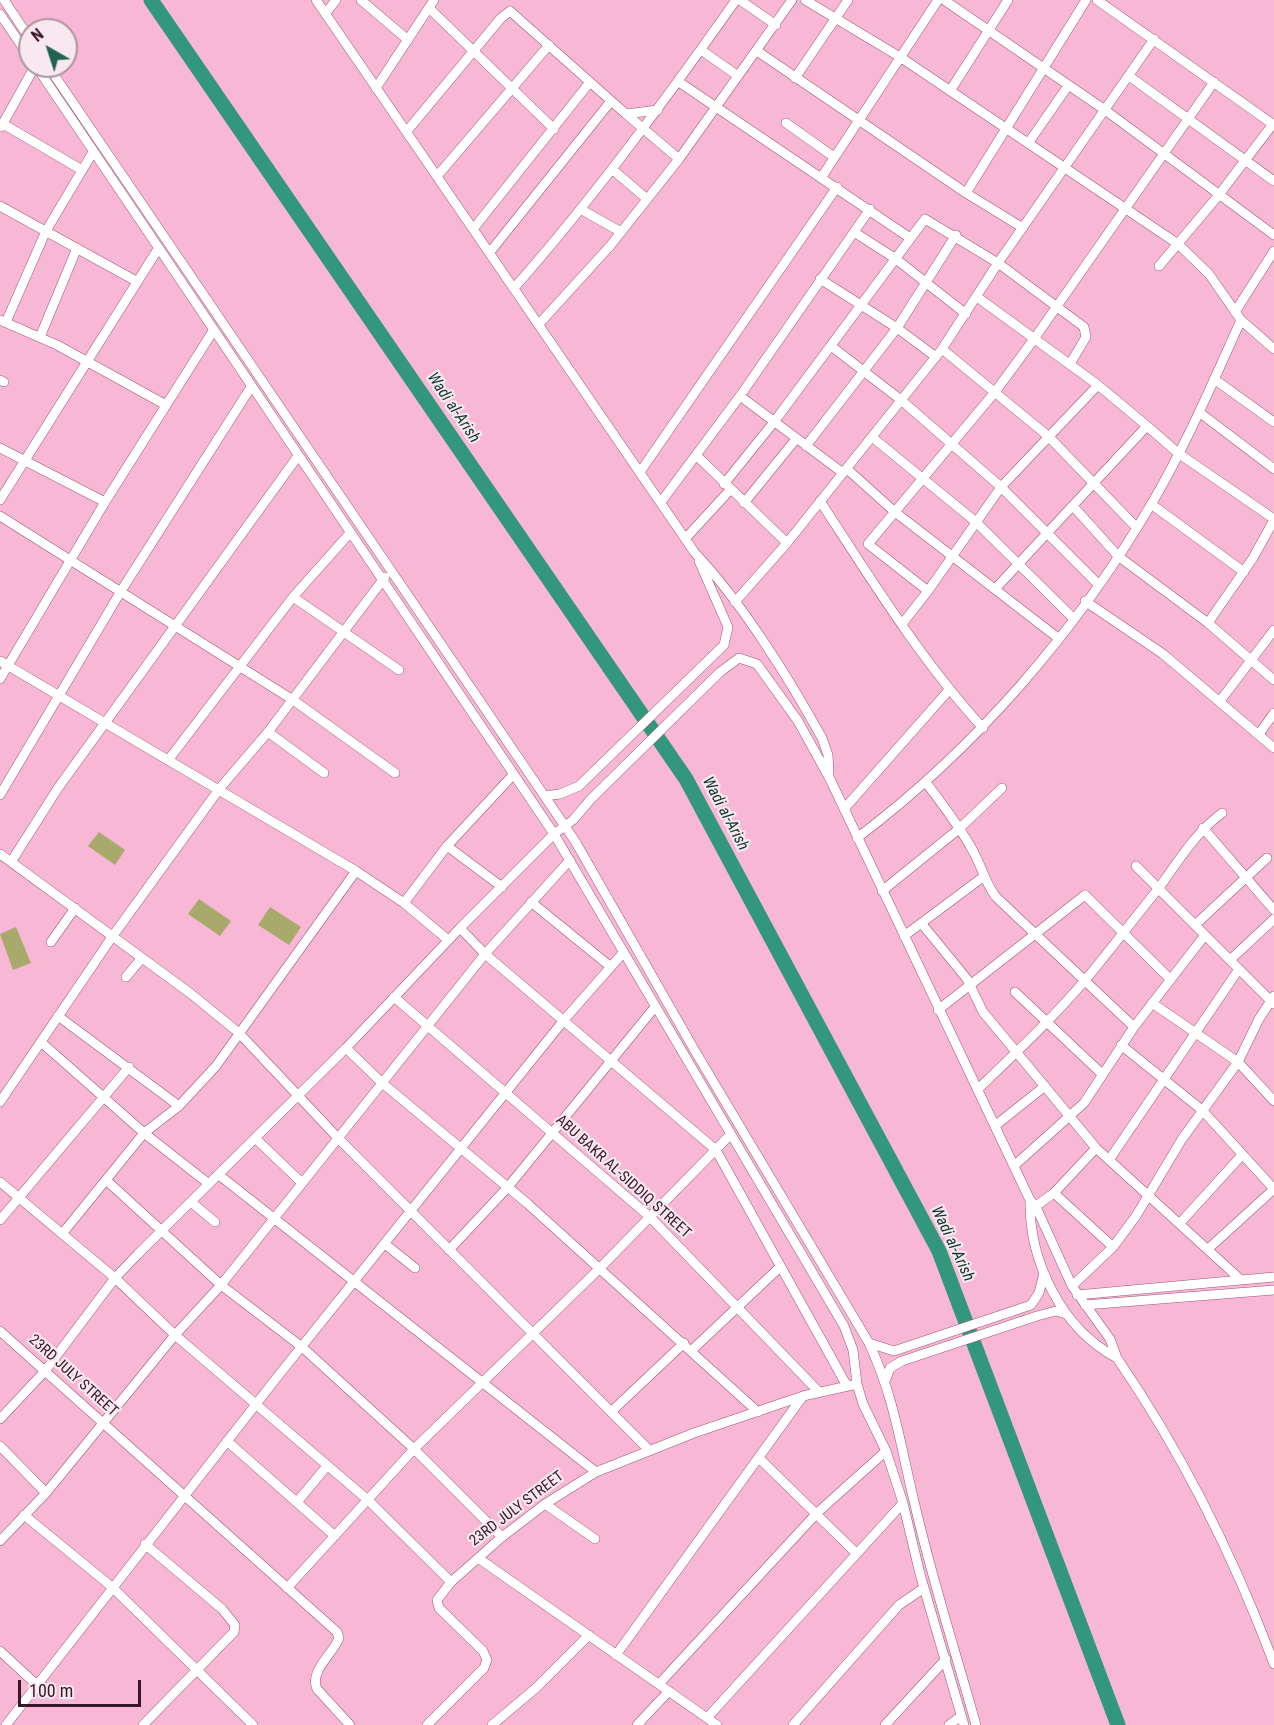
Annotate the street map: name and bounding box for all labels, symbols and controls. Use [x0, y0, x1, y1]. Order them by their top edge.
north arrow [18, 18, 78, 78]
text: N [28, 25, 47, 46]
water label: Wadi al-Arish [423, 369, 483, 447]
water label: Wadi al-Arish [698, 774, 752, 854]
street label: ABU BAKR AL-SIDDIQ STREET [552, 1111, 694, 1243]
water label: Wadi al-Arish [926, 1203, 978, 1285]
street label: 23RD JULY STREET [25, 1331, 121, 1421]
street label: 23RD JULY STREET [466, 1468, 568, 1550]
scale bar [21, 1668, 144, 1706]
text: 100 m [29, 1680, 73, 1701]

